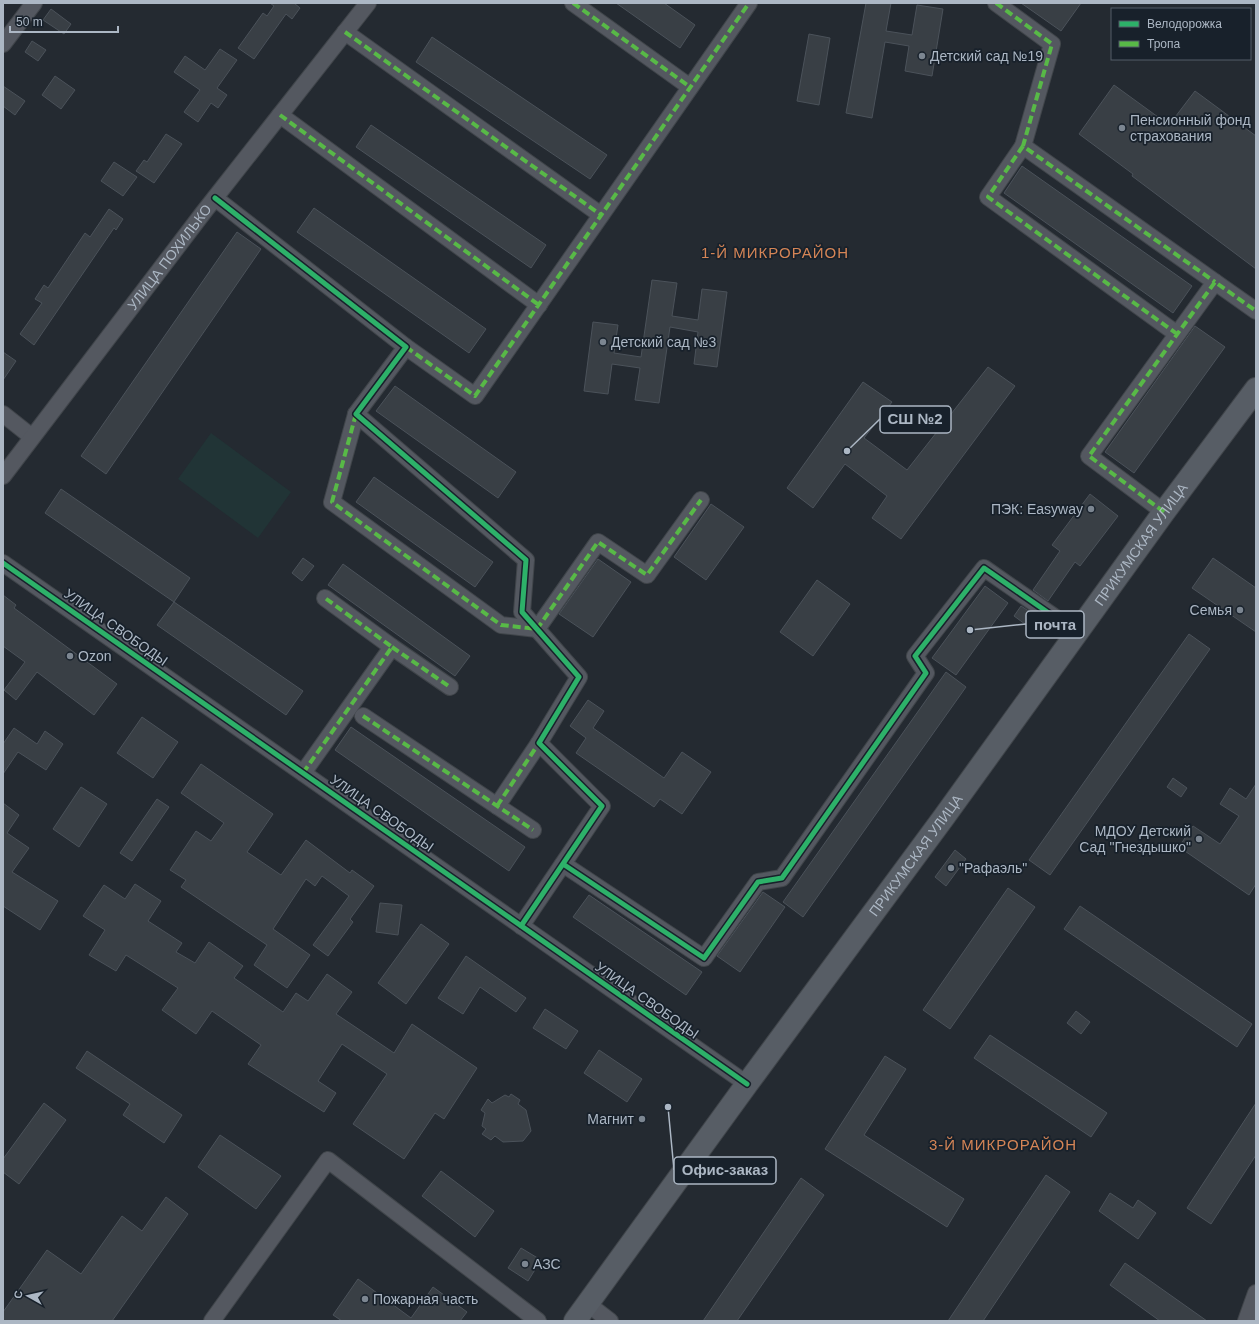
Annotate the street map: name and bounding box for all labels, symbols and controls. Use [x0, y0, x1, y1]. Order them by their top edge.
scale bar [10, 8, 118, 34]
legend [1111, 8, 1251, 60]
text: 50 m [16, 15, 43, 29]
text: Велодорожка [1147, 17, 1222, 31]
text: Тропа [1147, 37, 1181, 51]
place label: Детский сад №19 [930, 48, 1043, 64]
marker: Детский сад №19 [917, 51, 927, 61]
place label: Пенсионный фонд страхования [1130, 112, 1251, 144]
marker: Пенсионный фонд страхования [1117, 123, 1127, 133]
street label: УЛИЦА ПОХИЛЬКО [124, 201, 215, 313]
district label: 1-Й МИКРОРАЙОН [701, 244, 849, 261]
place label: Детский сад №3 [611, 334, 717, 350]
marker: Детский сад №3 [598, 337, 608, 347]
callout: СШ №2 [880, 406, 951, 433]
text: СШ №2 [887, 410, 943, 427]
street label: ПРИКУМСКАЯ УЛИЦА [1091, 479, 1191, 609]
place label: ПЭК: Easyway [991, 501, 1083, 517]
marker: ПЭК: Easyway [1086, 504, 1096, 514]
street label: УЛИЦА СВОБОДЫ [61, 585, 171, 669]
place label: Семья [1190, 602, 1232, 618]
marker: Семья [1235, 605, 1245, 615]
callout: почта [1026, 611, 1084, 638]
text: почта [1034, 616, 1077, 633]
place label: Ozon [78, 648, 111, 664]
marker: Ozon [65, 651, 75, 661]
street label: УЛИЦА СВОБОДЫ [327, 771, 437, 855]
street label: ПРИКУМСКАЯ УЛИЦА [866, 791, 966, 919]
place label: МДОУ Детский Сад "Гнездышко" [1079, 823, 1191, 855]
marker: МДОУ Детский Сад "Гнездышко" [1194, 834, 1204, 844]
place label: "Рафаэль" [959, 860, 1027, 876]
marker: "Рафаэль" [946, 863, 956, 873]
street label: УЛИЦА СВОБОДЫ [592, 958, 702, 1042]
place label: Магнит [587, 1111, 635, 1127]
marker: Магнит [637, 1114, 647, 1124]
district label: 3-Й МИКРОРАЙОН [929, 1136, 1077, 1153]
callout: Офис-заказ [674, 1157, 776, 1184]
text: Офис-заказ [682, 1161, 768, 1178]
place label: АЗС [533, 1256, 561, 1272]
marker: АЗС [520, 1259, 530, 1269]
north arrow [8, 1276, 48, 1316]
text: С [12, 1290, 25, 1299]
place label: Пожарная часть [373, 1291, 478, 1307]
marker: Пожарная часть [360, 1294, 370, 1304]

